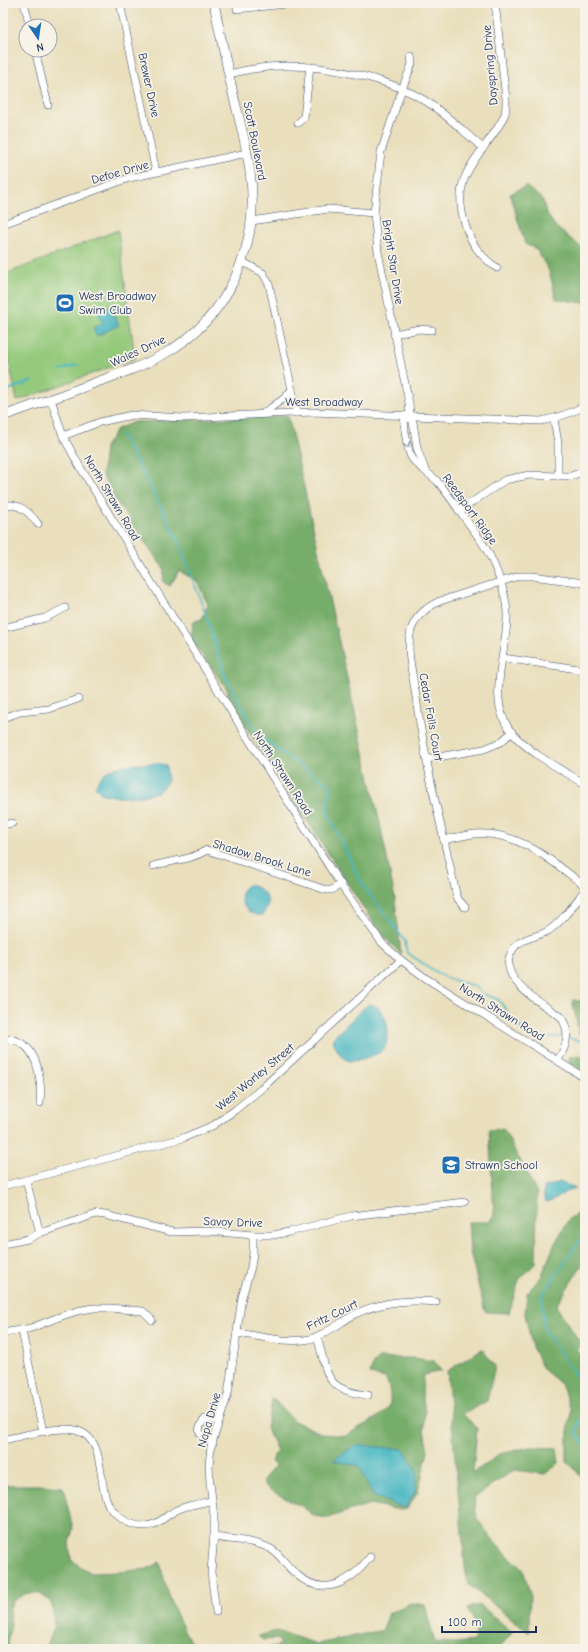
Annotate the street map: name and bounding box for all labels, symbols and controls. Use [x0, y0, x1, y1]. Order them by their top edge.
north arrow [18, 18, 58, 58]
street label: Dayspring Drive [480, 24, 500, 106]
text: N [35, 40, 45, 54]
street label: Brewer Drive [135, 51, 163, 119]
street label: Scott Boulevard [241, 100, 269, 182]
street label: Defoe Drive [90, 157, 150, 187]
street label: Bright Star Drive [379, 219, 407, 305]
place label: West Broadway Swim Club [79, 289, 157, 317]
sports icon: West Broadway Swim Club [54, 292, 76, 314]
street label: Wales Drive [108, 332, 168, 370]
street label: West Broadway [285, 395, 363, 409]
one-way arrow [402, 441, 411, 448]
street label: North Strawn Road [81, 453, 143, 543]
street label: Reedsport Ridge [440, 471, 500, 547]
street label: Cedar Falls Court [416, 672, 446, 763]
street label: North Strawn Road [251, 728, 315, 818]
street label: Shadow Brook Lane [211, 836, 313, 880]
street label: North Strawn Road [457, 980, 547, 1044]
street label: West Worley Street [213, 1040, 297, 1114]
school or university icon: Strawn School [440, 1154, 462, 1176]
place label: Strawn School [465, 1158, 538, 1172]
street label: Savoy Drive [203, 1214, 263, 1230]
street label: Fritz Court [304, 1296, 360, 1333]
street label: Napa Drive [194, 1391, 224, 1449]
scale bar [442, 1608, 536, 1634]
text: 100 m [448, 1615, 481, 1629]

